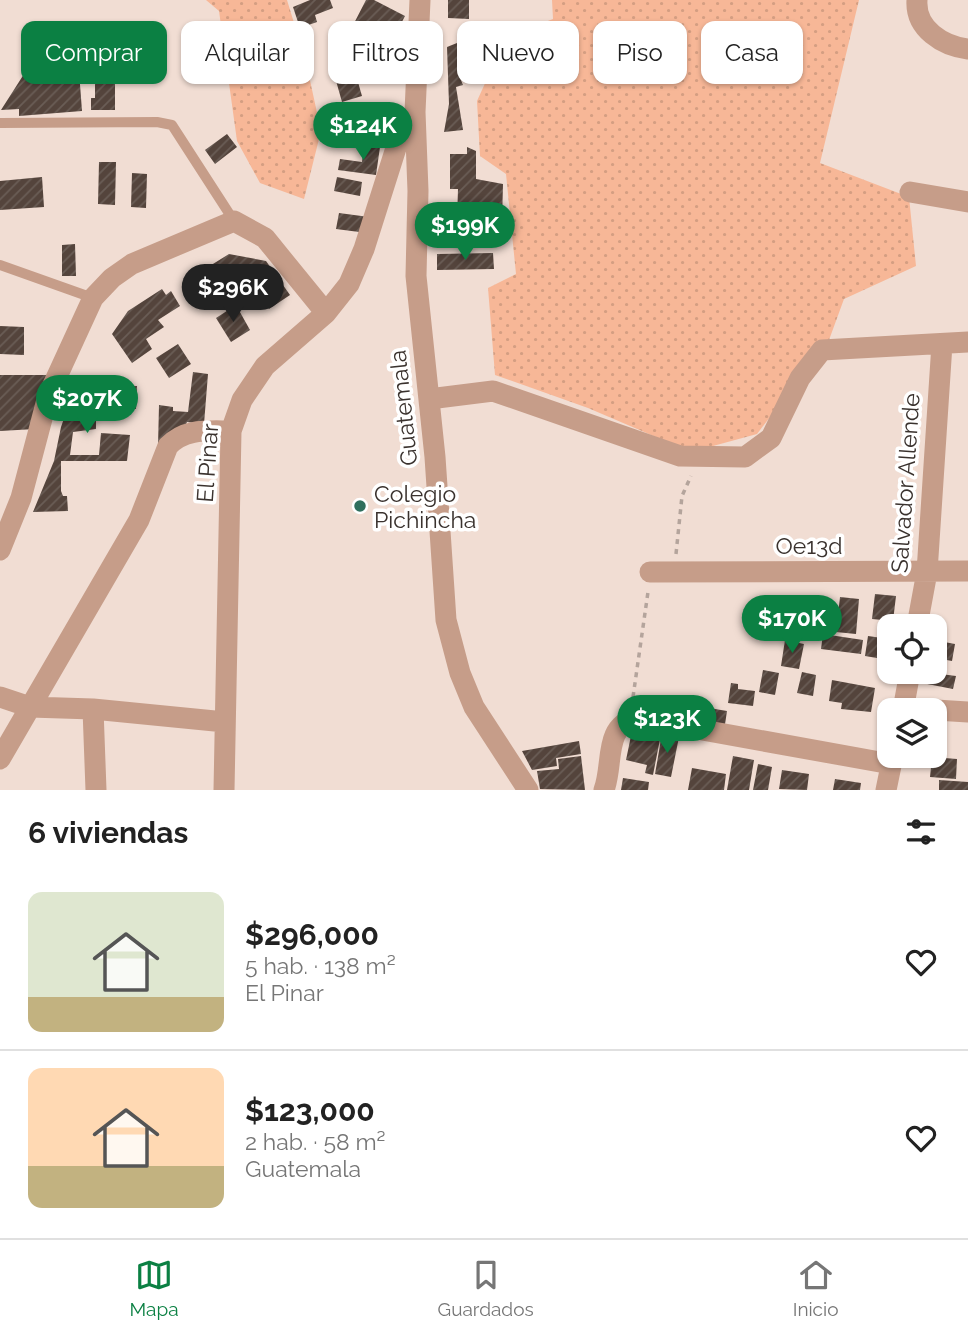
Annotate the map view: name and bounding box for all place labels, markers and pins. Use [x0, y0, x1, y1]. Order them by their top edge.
pin: $124K [314, 102, 412, 162]
pin: $199K [416, 202, 514, 262]
pin: $296K [184, 264, 282, 324]
pin: $207K [38, 376, 136, 435]
place label: Colegio Pichincha [374, 480, 476, 533]
marker: Colegio Pichincha [352, 498, 368, 514]
pin: $170K [743, 596, 841, 655]
pin: $123K [618, 696, 716, 755]

